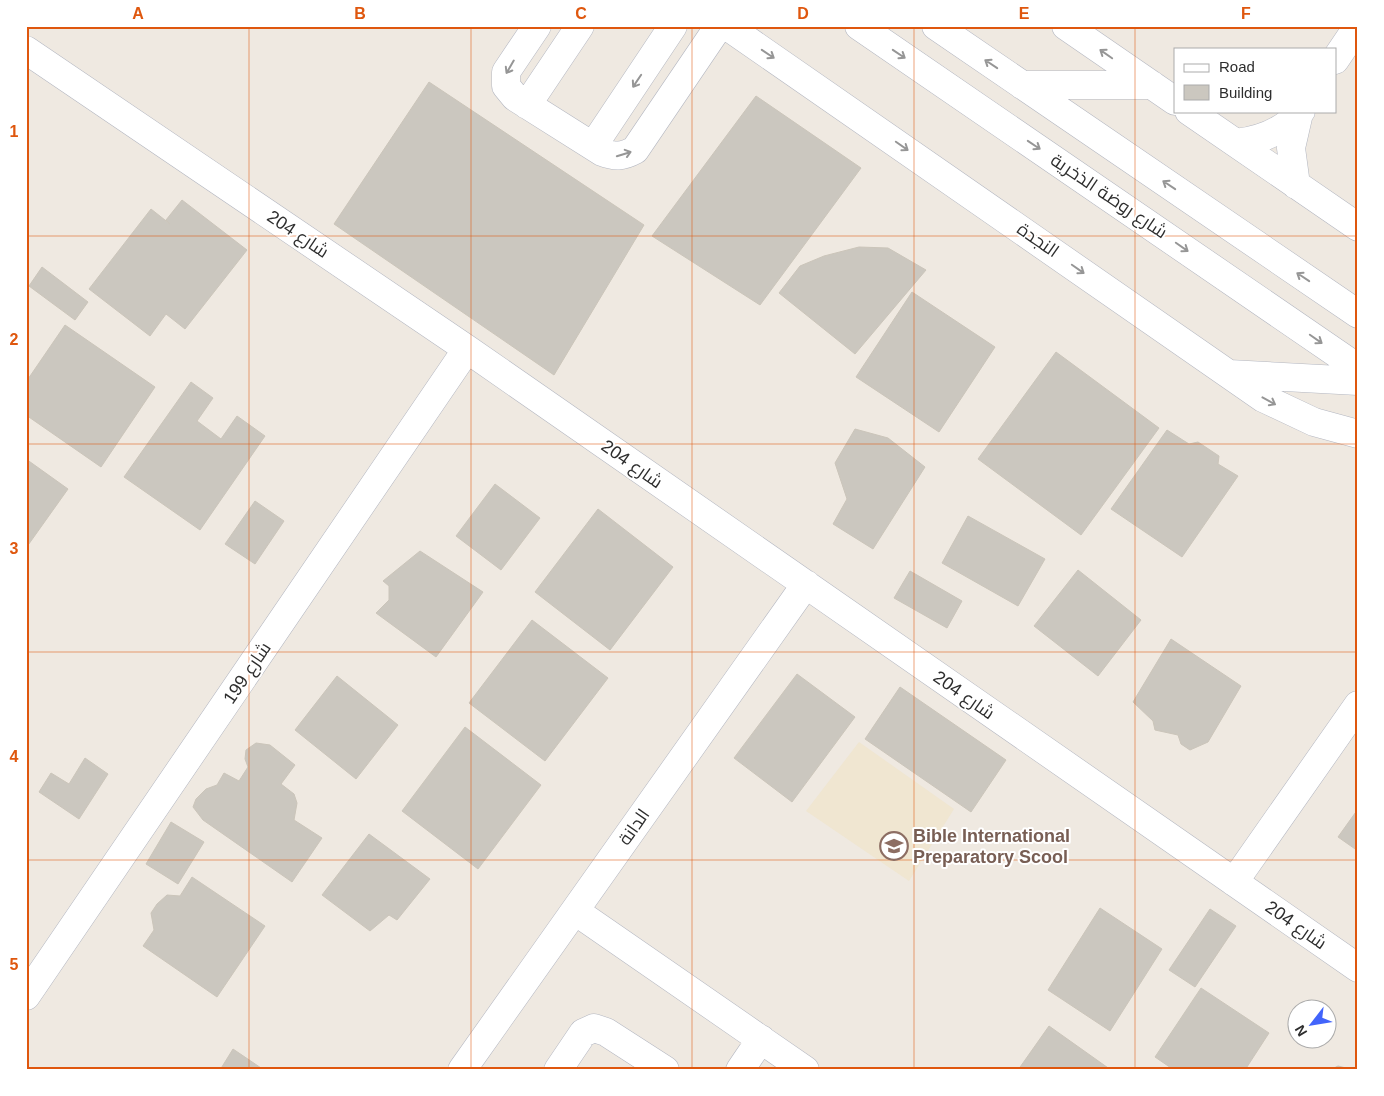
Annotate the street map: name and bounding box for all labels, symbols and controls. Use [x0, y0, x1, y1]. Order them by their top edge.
text: A [132, 5, 144, 22]
text: B [354, 5, 366, 22]
text: C [575, 5, 587, 22]
text: D [797, 5, 809, 22]
text: E [1019, 5, 1030, 22]
text: F [1241, 5, 1251, 22]
legend [1174, 48, 1336, 112]
one-way arrow [760, 49, 774, 59]
one-way arrow [892, 49, 906, 59]
one-way arrow [1100, 49, 1114, 59]
text: Road [1219, 58, 1255, 75]
one-way arrow [504, 59, 514, 73]
one-way arrow [985, 59, 999, 69]
one-way arrow [631, 73, 641, 87]
text: Building [1219, 84, 1272, 101]
text: 1 [10, 123, 19, 140]
one-way arrow [1027, 140, 1041, 150]
one-way arrow [895, 141, 909, 151]
one-way arrow [616, 148, 632, 158]
street label: شارع روضة الذخرية [1046, 150, 1171, 244]
one-way arrow [1162, 180, 1176, 190]
street label: شارع 204 [262, 206, 333, 263]
street label: النجدة [1013, 219, 1063, 261]
one-way arrow [1175, 242, 1189, 252]
one-way arrow [1071, 264, 1085, 274]
one-way arrow [1296, 272, 1310, 282]
text: 2 [10, 331, 19, 348]
one-way arrow [1309, 334, 1323, 344]
one-way arrow [1261, 397, 1276, 406]
street label: شارع 204 [596, 436, 666, 494]
text: 3 [10, 540, 19, 557]
street label: شارع 199 [219, 638, 276, 709]
street label: شارع 204 [928, 667, 998, 725]
text: 4 [10, 748, 19, 765]
street label: الدانة [614, 805, 654, 849]
place label: Bible International Preparatory Scool [913, 826, 1070, 867]
school or university icon: Bible International Preparatory Scool [879, 831, 909, 861]
street label: شارع 204 [1260, 897, 1330, 955]
text: 5 [10, 956, 19, 973]
north arrow [1286, 998, 1336, 1048]
text: N [1291, 1022, 1310, 1039]

